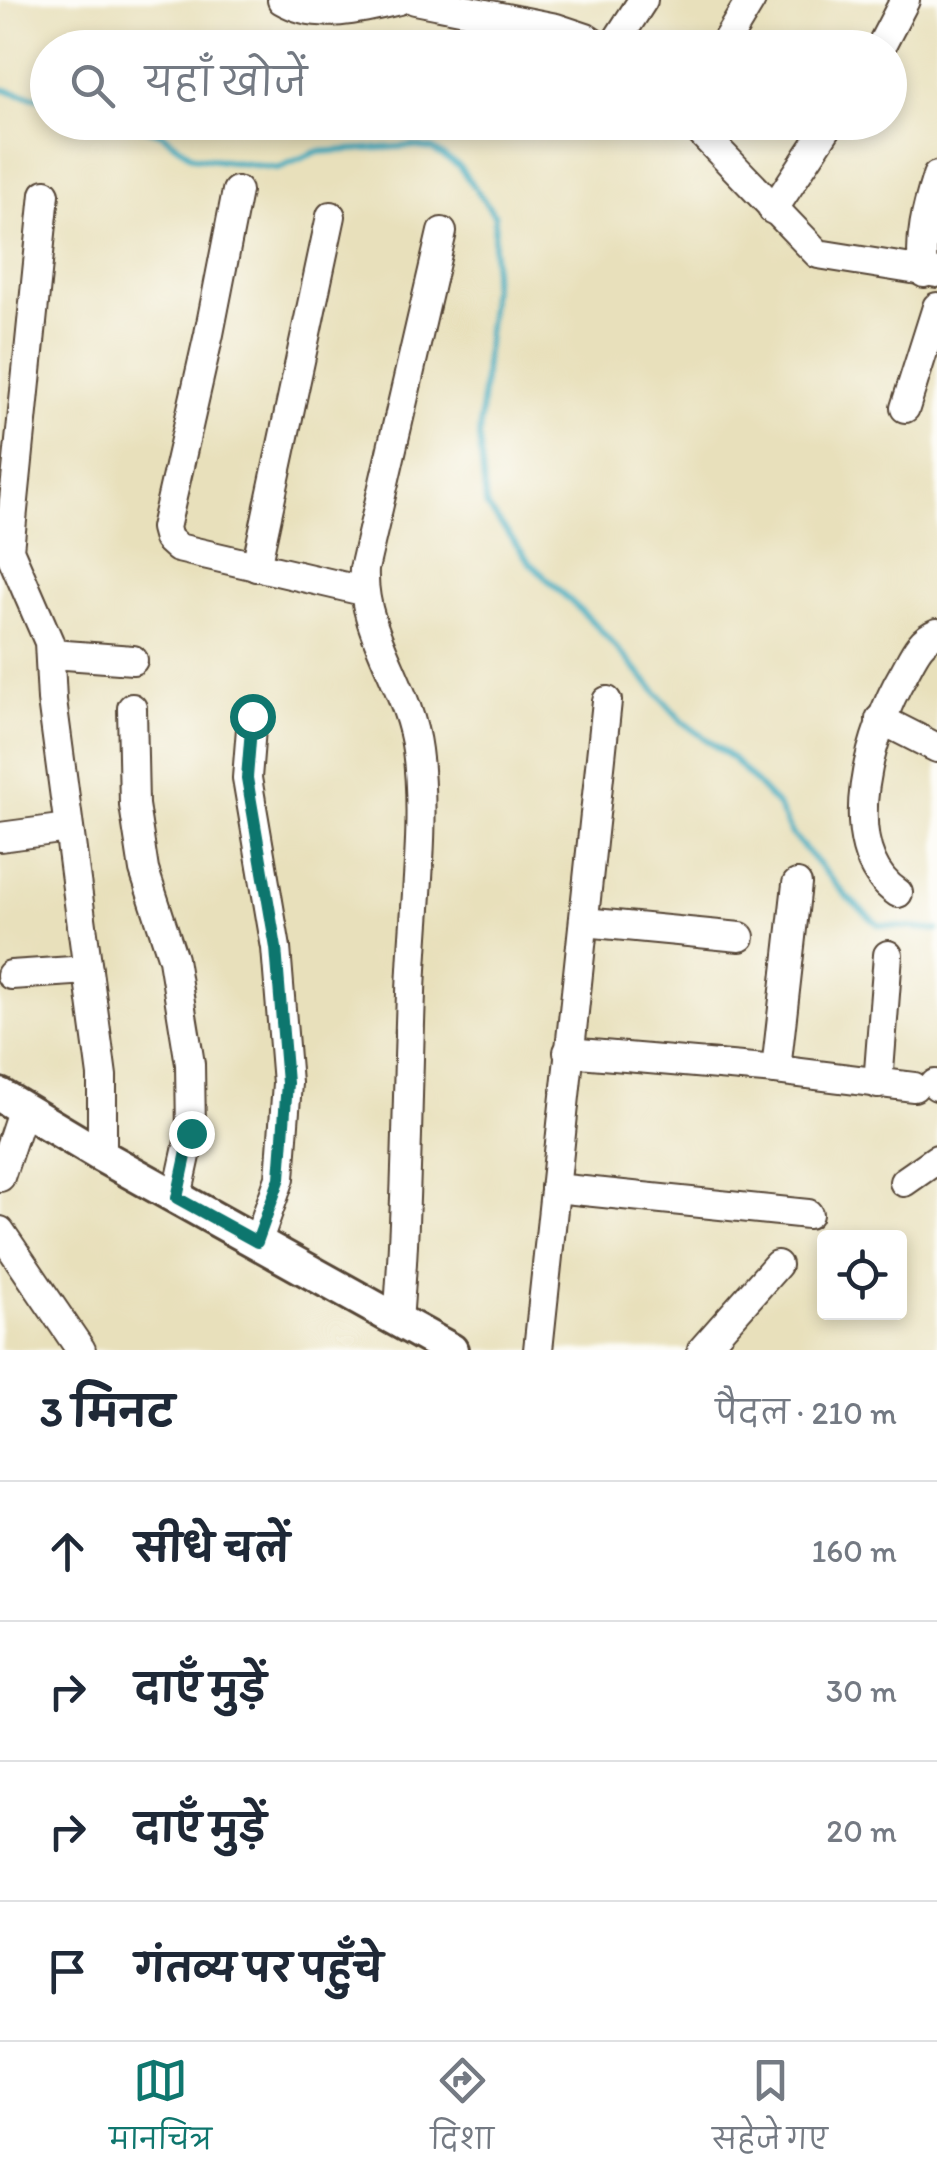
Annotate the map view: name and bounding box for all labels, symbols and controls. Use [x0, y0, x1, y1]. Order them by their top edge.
search box [30, 30, 907, 140]
icon: search [65, 58, 120, 113]
text: यहाँ खोजें [145, 59, 307, 105]
route start [230, 694, 276, 740]
route end [169, 1111, 215, 1157]
map controls [817, 1230, 907, 1320]
button: locate [817, 1230, 907, 1320]
text: 3 मिनट [40, 1386, 174, 1437]
text: पैदल · 210 m [715, 1394, 897, 1432]
icon: ahead [40, 1524, 95, 1579]
text: सीधे चलें [135, 1525, 289, 1571]
text: 160 m [811, 1532, 897, 1570]
icon: right [40, 1664, 95, 1719]
text: दाएँ मुड़ें [135, 1665, 266, 1711]
text: 30 m [826, 1672, 897, 1710]
icon: right [40, 1804, 95, 1859]
text: दाएँ मुड़ें [135, 1805, 266, 1851]
text: 20 m [826, 1812, 897, 1850]
icon: arrive [40, 1944, 95, 1999]
text: गंतव्य पर पहुँचे [135, 1945, 383, 1991]
tab: मानचित्र [109, 2053, 212, 2170]
tab: दिशा [430, 2053, 494, 2170]
tab: सहेजे गए [712, 2053, 828, 2170]

